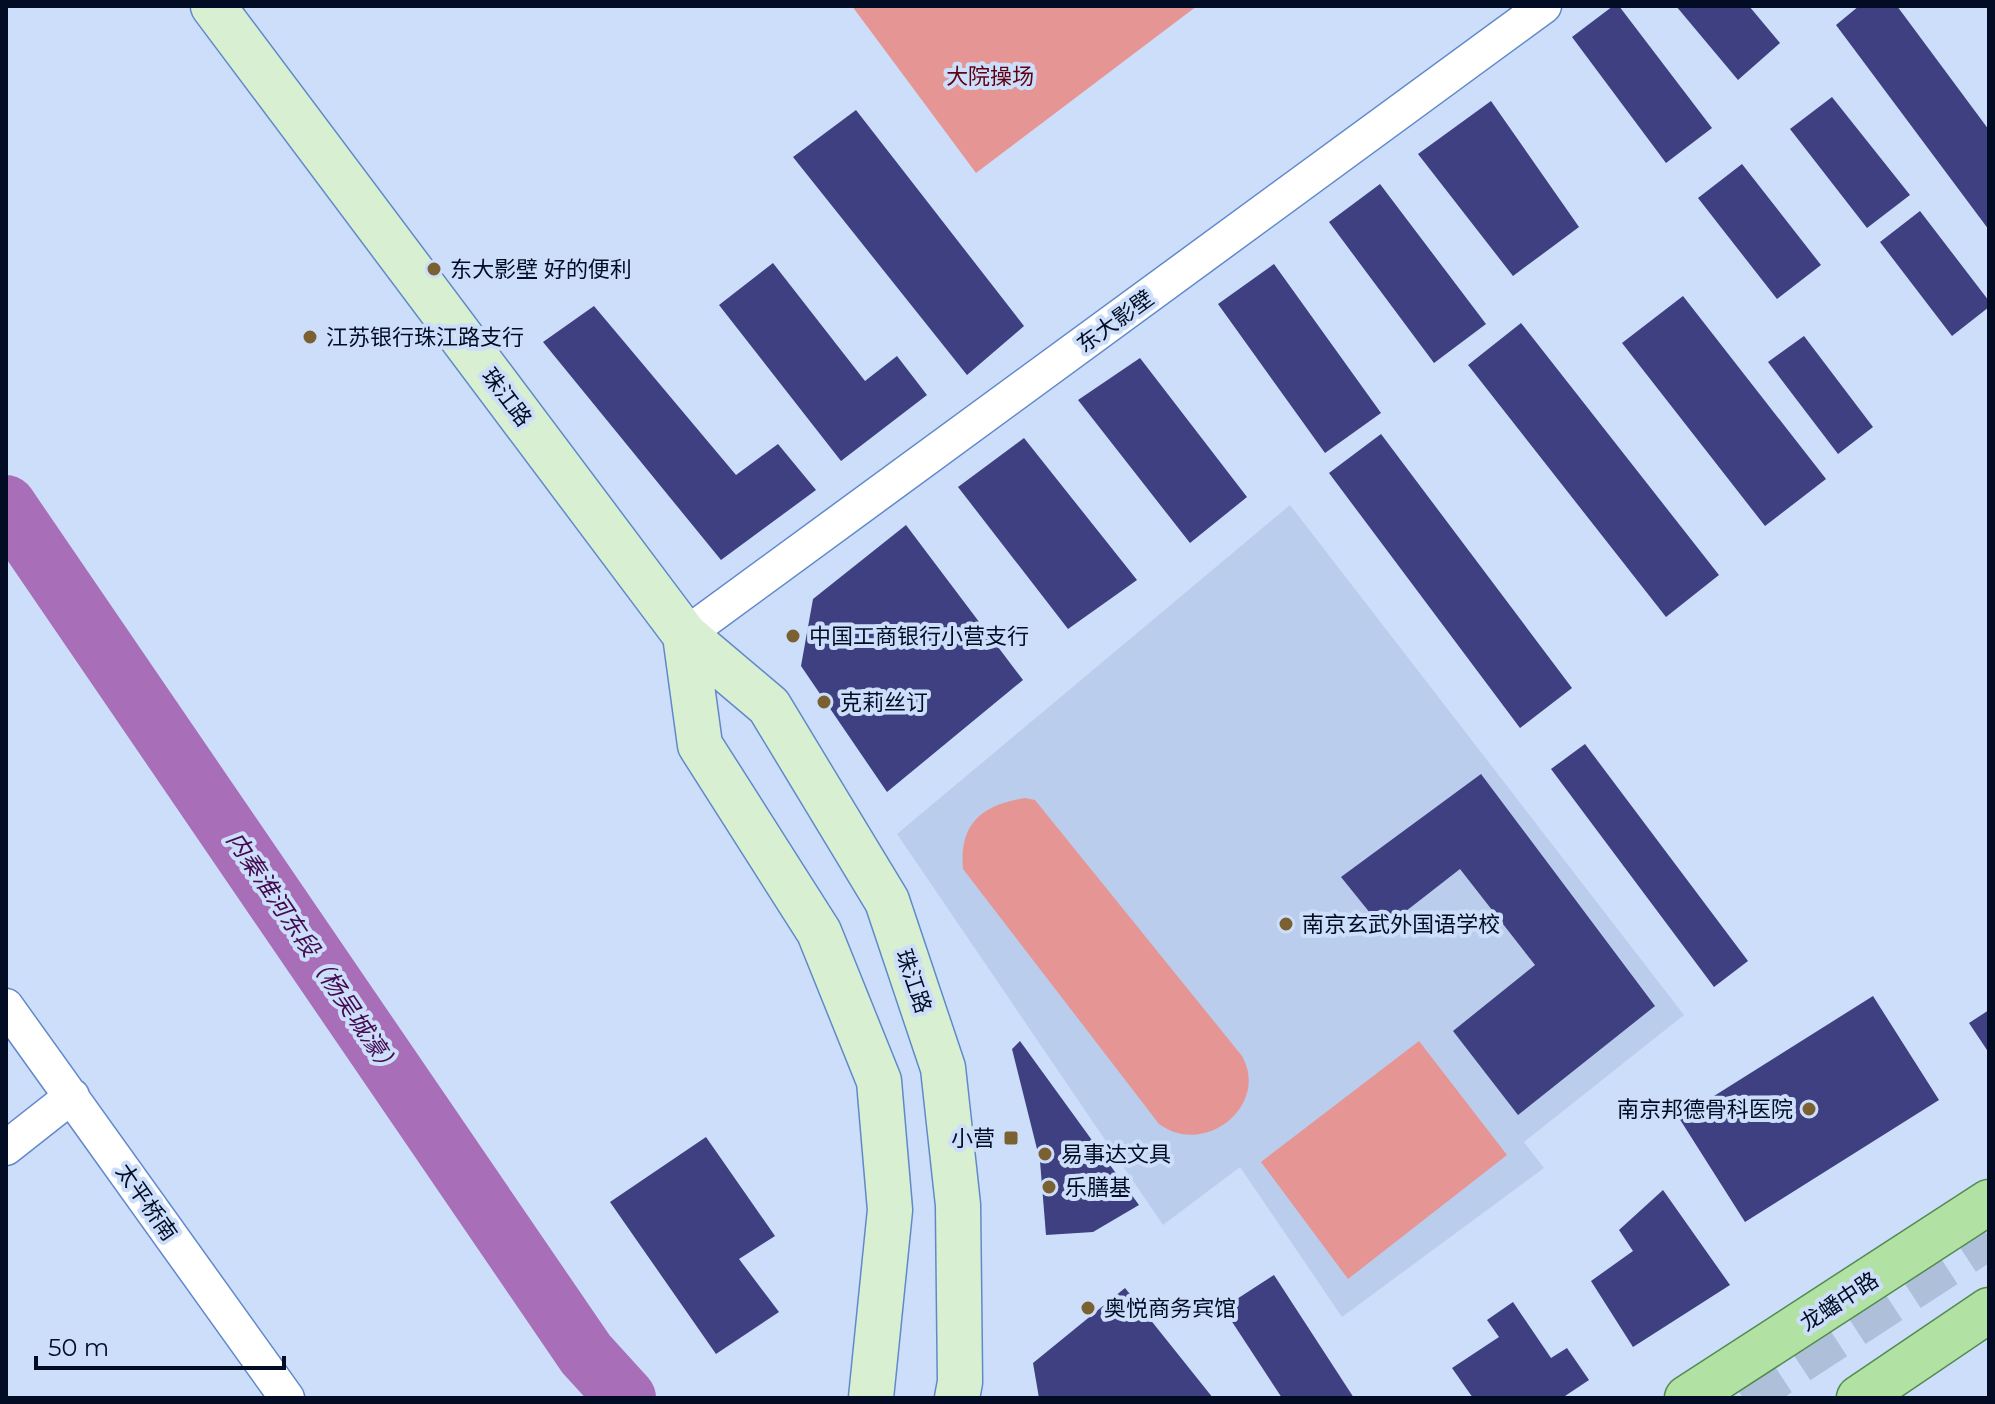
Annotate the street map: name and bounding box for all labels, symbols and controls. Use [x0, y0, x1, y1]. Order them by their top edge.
park label: 大院操场 [946, 63, 1034, 90]
place label: 东大影壁 好的便利 [450, 256, 632, 283]
marker: 东大影壁 好的便利 [425, 260, 443, 278]
street label: 东大影壁 [1072, 285, 1159, 358]
place label: 江苏银行珠江路支行 [326, 324, 524, 351]
marker: 江苏银行珠江路支行 [301, 328, 319, 346]
street label: 珠江路 [476, 363, 537, 432]
place label: 中国工商银行小营支行 [809, 623, 1029, 650]
marker: 中国工商银行小营支行 [784, 627, 802, 645]
place label: 克莉丝订 [840, 689, 928, 716]
marker: 克莉丝订 [815, 693, 833, 711]
water label: 内秦淮河东段（杨吴城濠） [221, 826, 406, 1081]
place label: 南京玄武外国语学校 [1302, 911, 1500, 938]
marker: 南京玄武外国语学校 [1277, 915, 1295, 933]
street label: 珠江路 [890, 946, 937, 1017]
place label: 南京邦德骨科医院 [1617, 1096, 1793, 1123]
marker: 南京邦德骨科医院 [1800, 1100, 1818, 1118]
place label: 小营 [951, 1125, 995, 1152]
marker: 小营 [1002, 1129, 1020, 1147]
place label: 易事达文具 [1061, 1141, 1171, 1168]
marker: 易事达文具 [1036, 1145, 1054, 1163]
street label: 太平桥南 [110, 1158, 183, 1246]
place label: 乐膳基 [1065, 1174, 1131, 1201]
marker: 乐膳基 [1040, 1178, 1058, 1196]
street label: 龙蟠中路 [1795, 1266, 1884, 1337]
place label: 奥悦商务宾馆 [1104, 1295, 1236, 1322]
marker: 奥悦商务宾馆 [1079, 1299, 1097, 1317]
scale bar [36, 1320, 284, 1370]
text: 50 m [48, 1333, 109, 1362]

